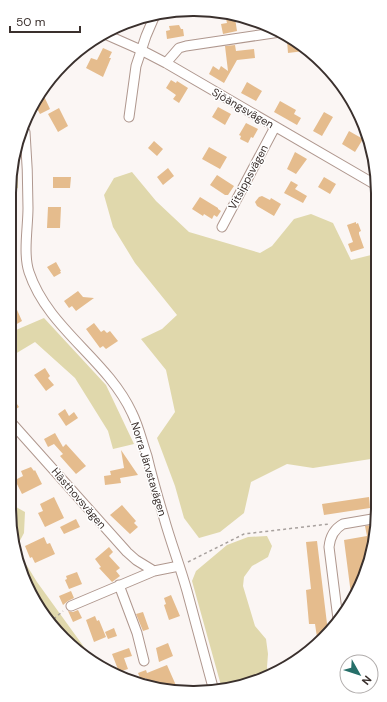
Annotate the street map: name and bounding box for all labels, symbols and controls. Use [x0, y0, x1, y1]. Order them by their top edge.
scale bar [10, 8, 80, 34]
text: 50 m [16, 14, 45, 30]
street label: Sjöängsvägen [210, 85, 276, 131]
street label: Vitsippsvägen [225, 142, 271, 212]
street label: Norra Järvstavägen [128, 420, 170, 518]
street label: Hästhovsvägen [49, 465, 109, 531]
north arrow [339, 654, 379, 694]
text: N [359, 673, 375, 688]

